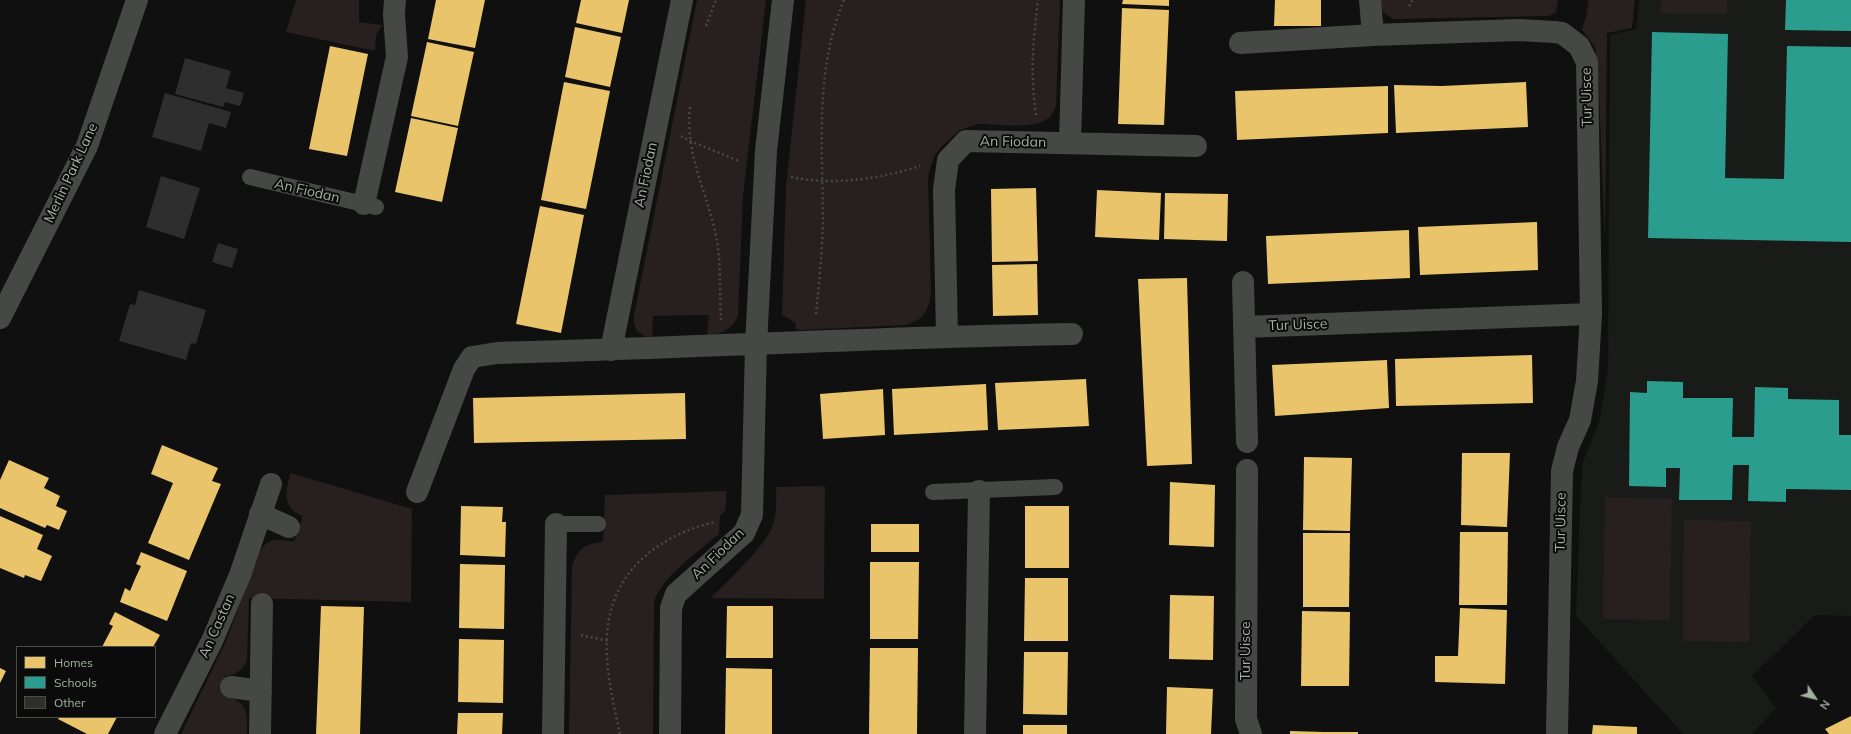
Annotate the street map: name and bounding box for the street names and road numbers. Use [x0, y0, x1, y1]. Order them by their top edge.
street label: Tur Uisce [1578, 67, 1596, 127]
street label: Merlin Park Lane [41, 120, 101, 226]
street label: An Fiodan [980, 133, 1046, 151]
street label: An Fiodan [631, 141, 661, 209]
street label: An Fiodan [273, 175, 341, 207]
street label: Tur Uisce [1268, 316, 1328, 334]
street label: Tur Uisce [1552, 492, 1570, 552]
street label: An Fiodan [688, 525, 748, 583]
street label: An Castan [195, 591, 239, 661]
street label: Tur Uisce [1238, 621, 1254, 681]

